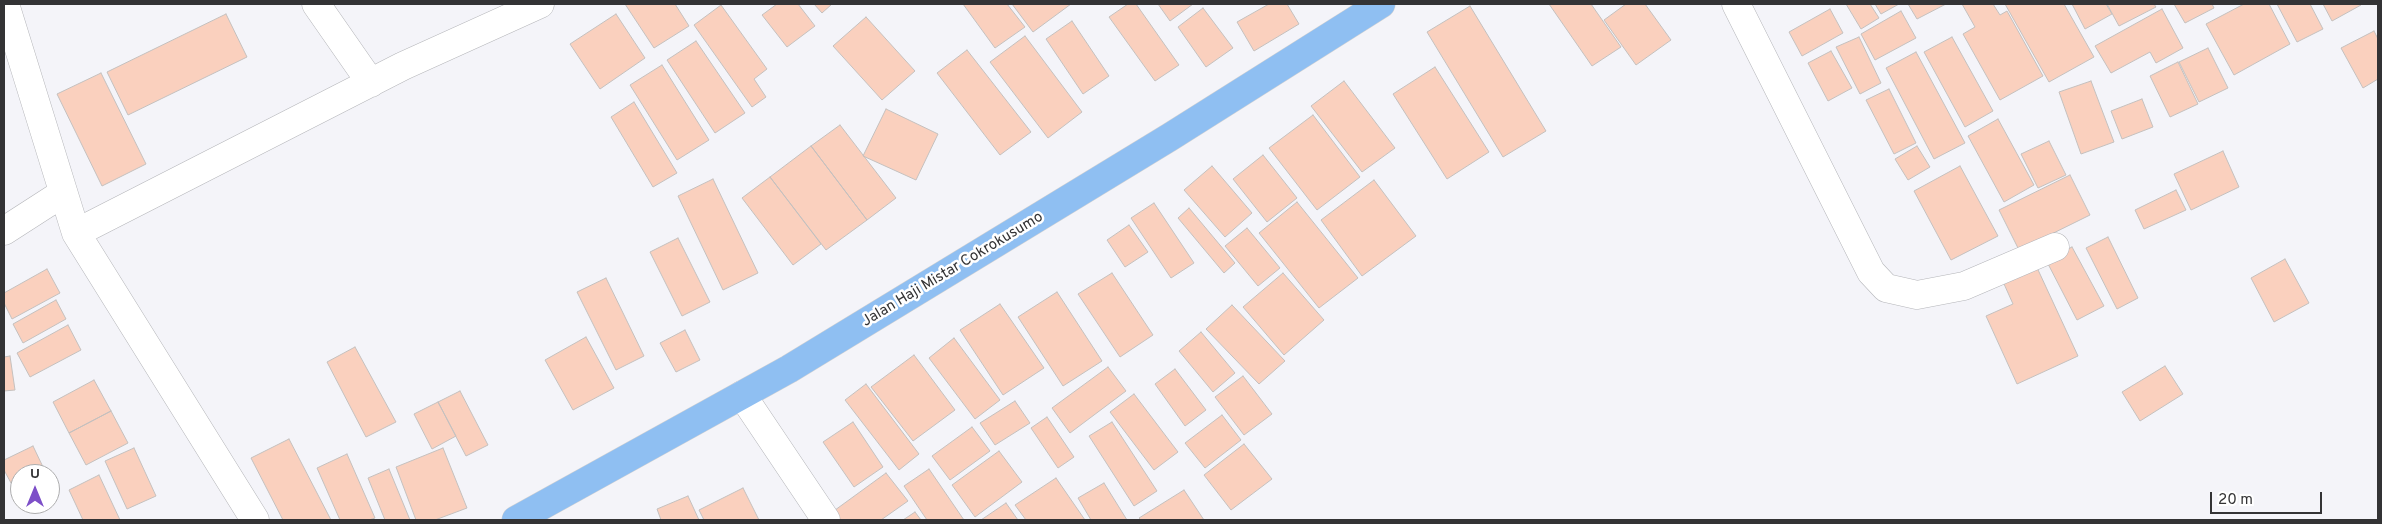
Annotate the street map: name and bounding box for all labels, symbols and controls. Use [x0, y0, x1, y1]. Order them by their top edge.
street label: Jalan Haji Mistar Cokrokusumo [859, 209, 1047, 331]
north arrow [10, 464, 60, 514]
text: U [30, 466, 40, 483]
scale bar [2212, 482, 2324, 514]
text: 20 m [2218, 491, 2253, 510]

